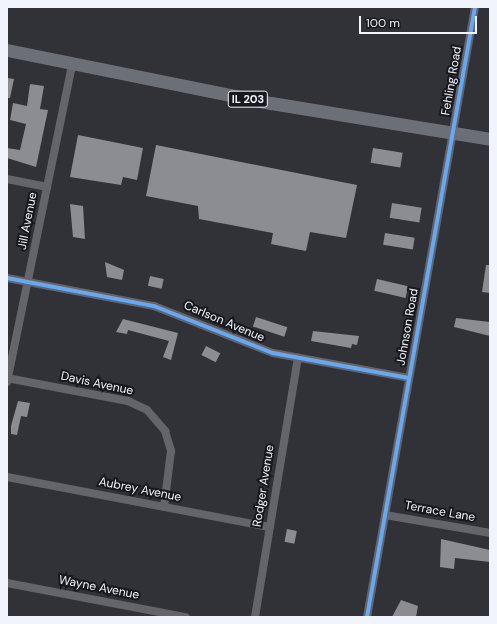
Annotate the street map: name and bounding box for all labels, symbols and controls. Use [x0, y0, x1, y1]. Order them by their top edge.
scale bar [361, 8, 479, 34]
text: 100 m [366, 15, 400, 31]
street label: Fehling Road [439, 45, 465, 117]
road number: IL 203 [227, 90, 269, 108]
street label: Jill Avenue [15, 191, 41, 251]
street label: Johnson Road [394, 287, 422, 367]
street label: Carlson Avenue [181, 299, 267, 345]
street label: Davis Avenue [59, 369, 135, 399]
street label: Rodger Avenue [250, 444, 278, 528]
street label: Aubrey Avenue [98, 475, 182, 505]
street label: Terrace Lane [404, 499, 476, 525]
street label: Wayne Avenue [58, 573, 140, 603]

